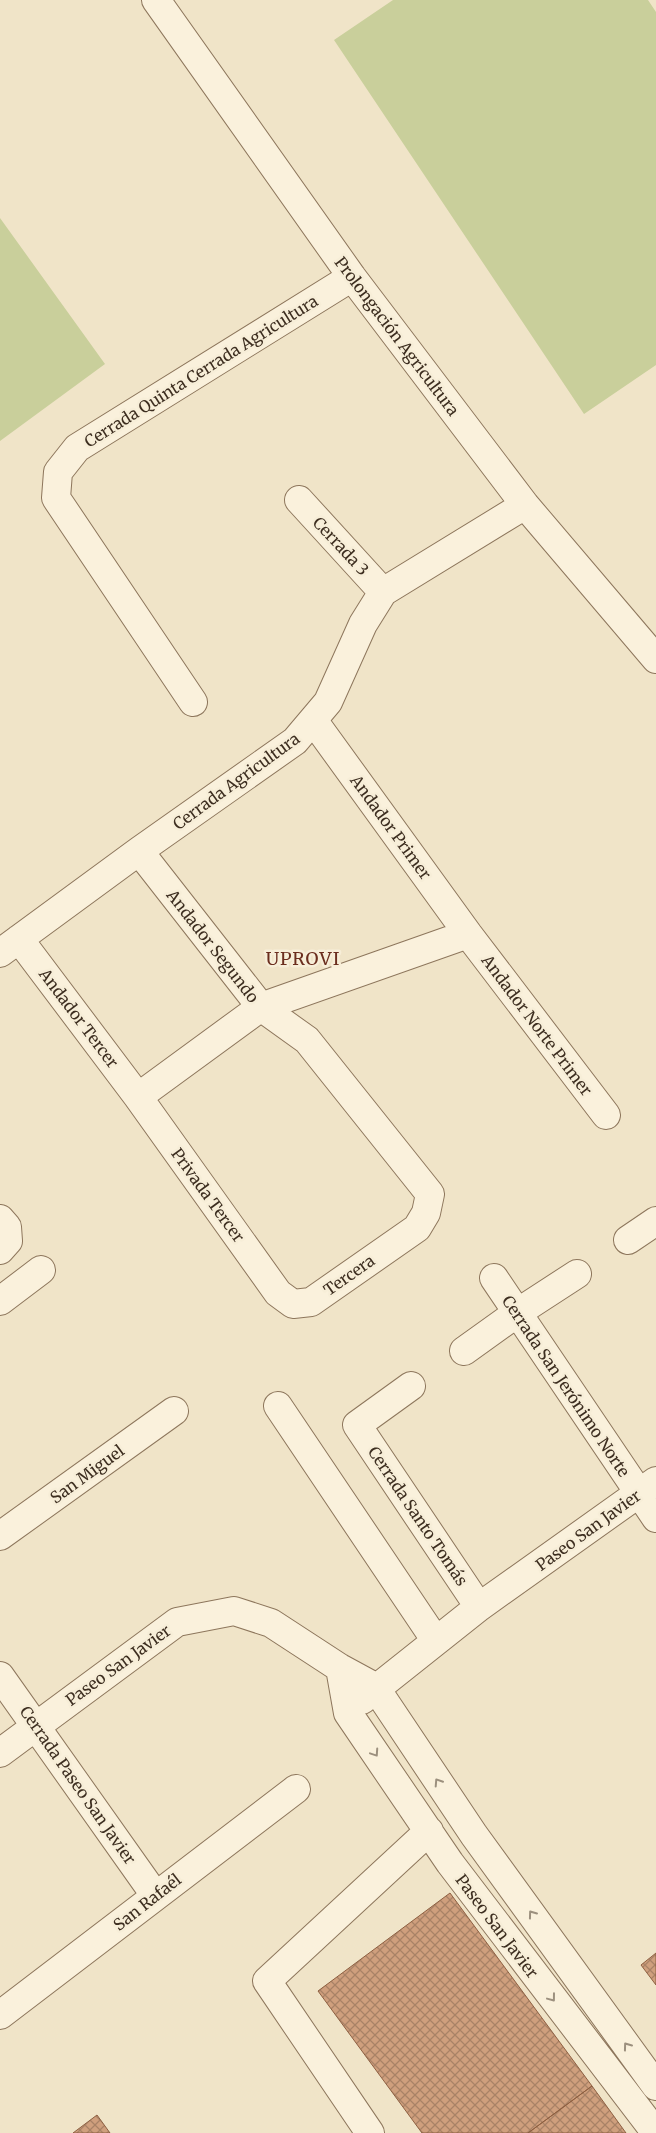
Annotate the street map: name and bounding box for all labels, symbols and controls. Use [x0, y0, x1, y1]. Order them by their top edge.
street label: Prolongación Agricultura [331, 253, 464, 420]
street label: Cerrada Quinta Cerrada Agricultura [81, 290, 322, 451]
street label: Cerrada 3 [309, 513, 373, 579]
street label: Cerrada Agricultura [169, 728, 304, 834]
street label: Andador Primer [346, 770, 436, 883]
street label: Andador Segundo [162, 885, 263, 1006]
district label: UPROVI [266, 947, 340, 970]
street label: Andador Norte Primer [477, 950, 597, 1099]
street label: Andador Tercer [34, 963, 123, 1072]
street label: Privada Tercer [167, 1144, 249, 1246]
street label: Tercera [320, 1250, 379, 1300]
street label: Cerrada San Jerónimo Norte [498, 1292, 634, 1480]
street label: San Miguel [46, 1440, 128, 1508]
street label: Cerrada Santo Tomás [364, 1443, 472, 1590]
street label: Paseo San Javier [532, 1485, 644, 1575]
street label: Paseo San Javier [62, 1620, 174, 1710]
street label: Cerrada Paseo San Javier [16, 1702, 140, 1868]
one-way arrow [369, 1747, 378, 1757]
one-way arrow [435, 1778, 444, 1788]
street label: San Rafaél [109, 1869, 185, 1935]
street label: Paseo San Javier [451, 1870, 543, 1982]
one-way arrow [529, 1911, 538, 1920]
one-way arrow [547, 1992, 555, 2001]
one-way arrow [625, 2043, 633, 2052]

